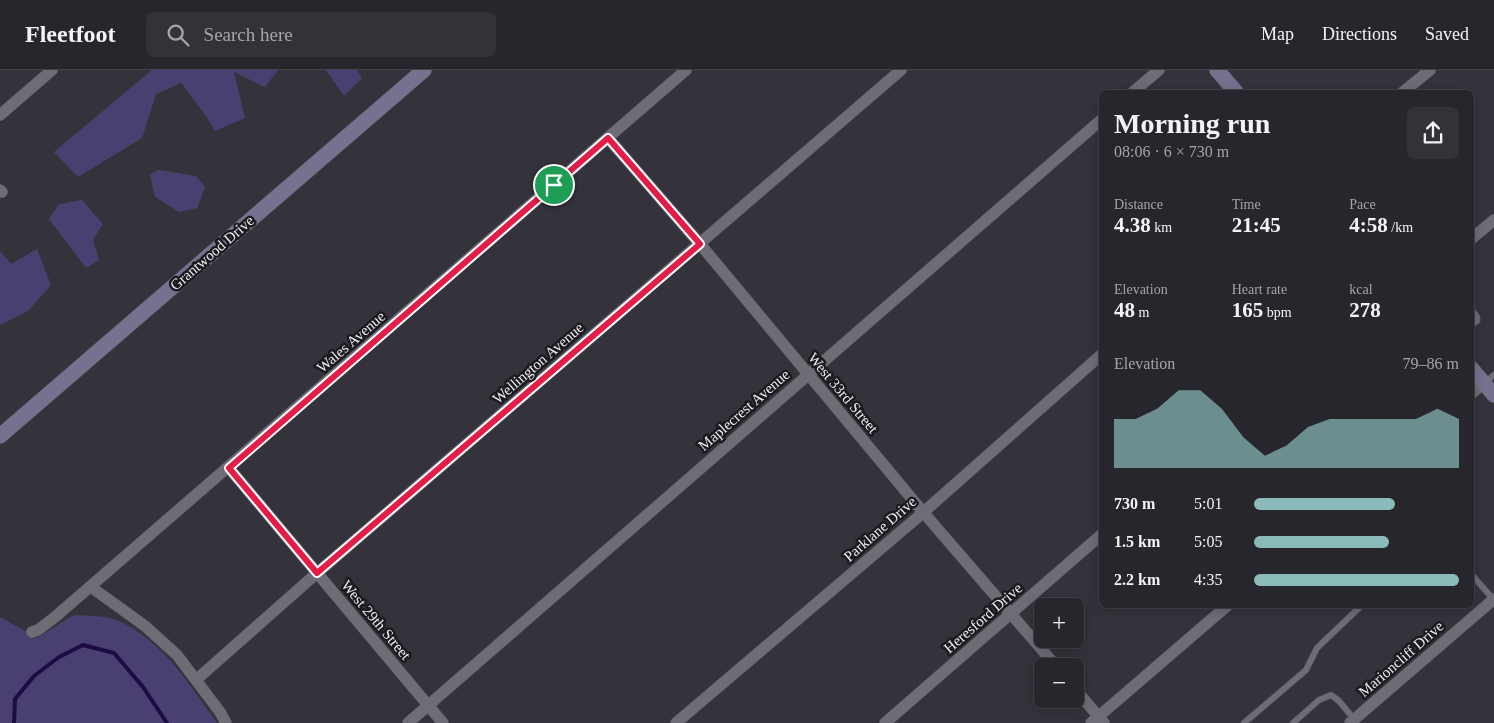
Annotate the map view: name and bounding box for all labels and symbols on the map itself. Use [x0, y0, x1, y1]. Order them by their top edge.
pin [533, 164, 575, 206]
street label: Grantwood Drive [167, 212, 257, 294]
street label: Wales Avenue [314, 308, 388, 376]
street label: Wellington Avenue [489, 319, 587, 407]
street label: West 33rd Street [805, 350, 882, 437]
street label: Maplecrest Avenue [695, 366, 793, 454]
street label: Parklane Drive [841, 493, 920, 565]
street label: West 29th Street [338, 577, 414, 664]
street label: Heresford Drive [941, 580, 1025, 656]
street label: Marioncliff Drive [1355, 618, 1447, 700]

